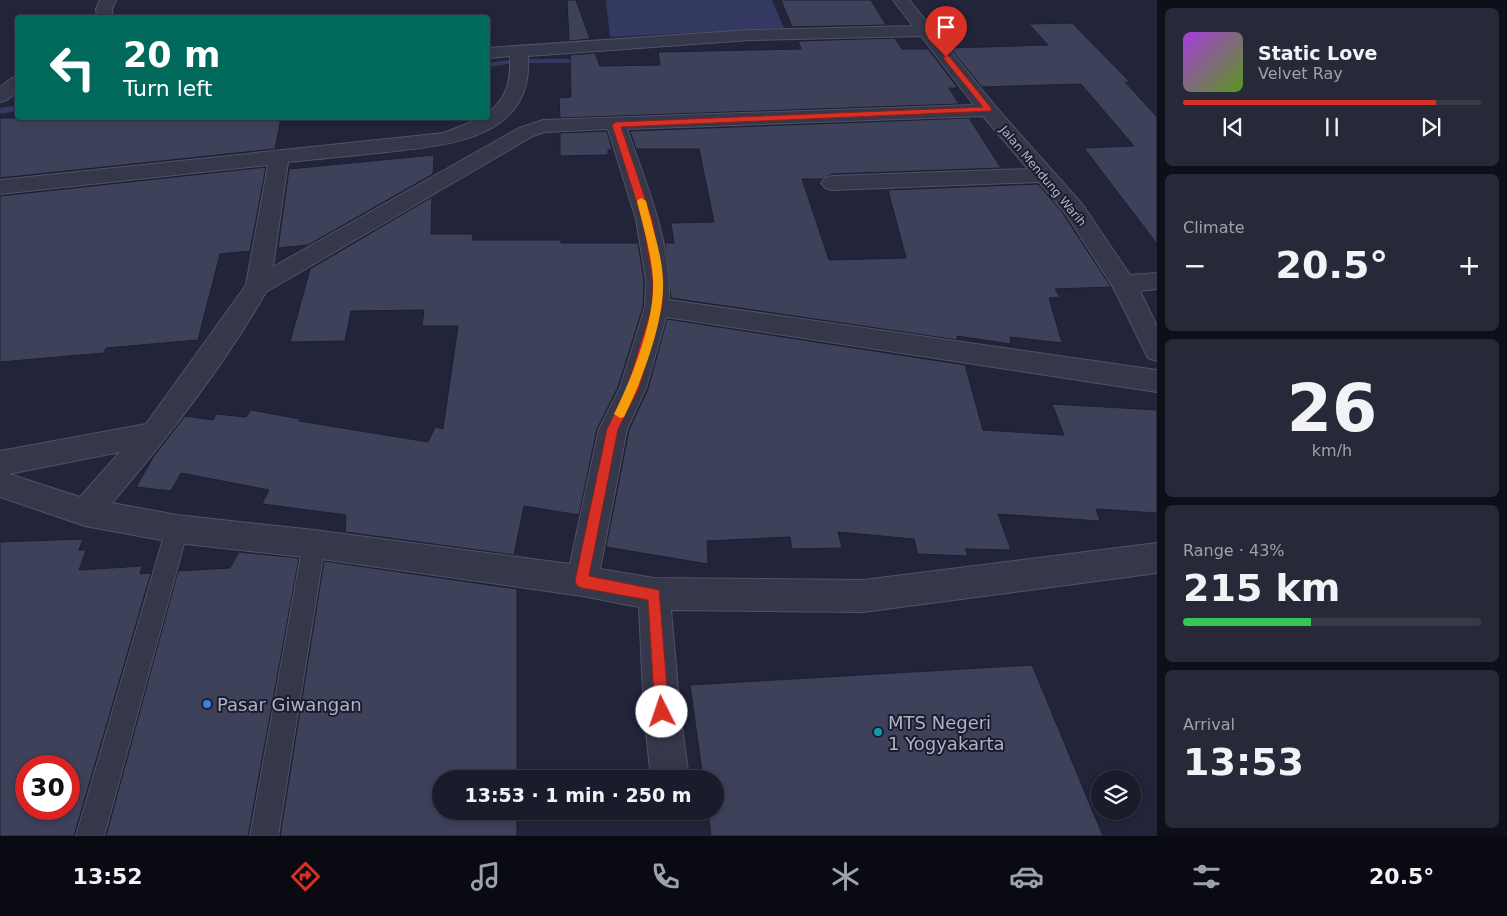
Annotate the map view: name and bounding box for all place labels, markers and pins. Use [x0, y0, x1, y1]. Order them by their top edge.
pin [925, 6, 967, 57]
place label: Pasar Giwangan [217, 694, 362, 715]
marker: Pasar Giwangan [201, 698, 213, 710]
place label: MTS Negeri 1 Yogyakarta [888, 712, 1005, 754]
marker: MTS Negeri 1 Yogyakarta [872, 726, 884, 738]

